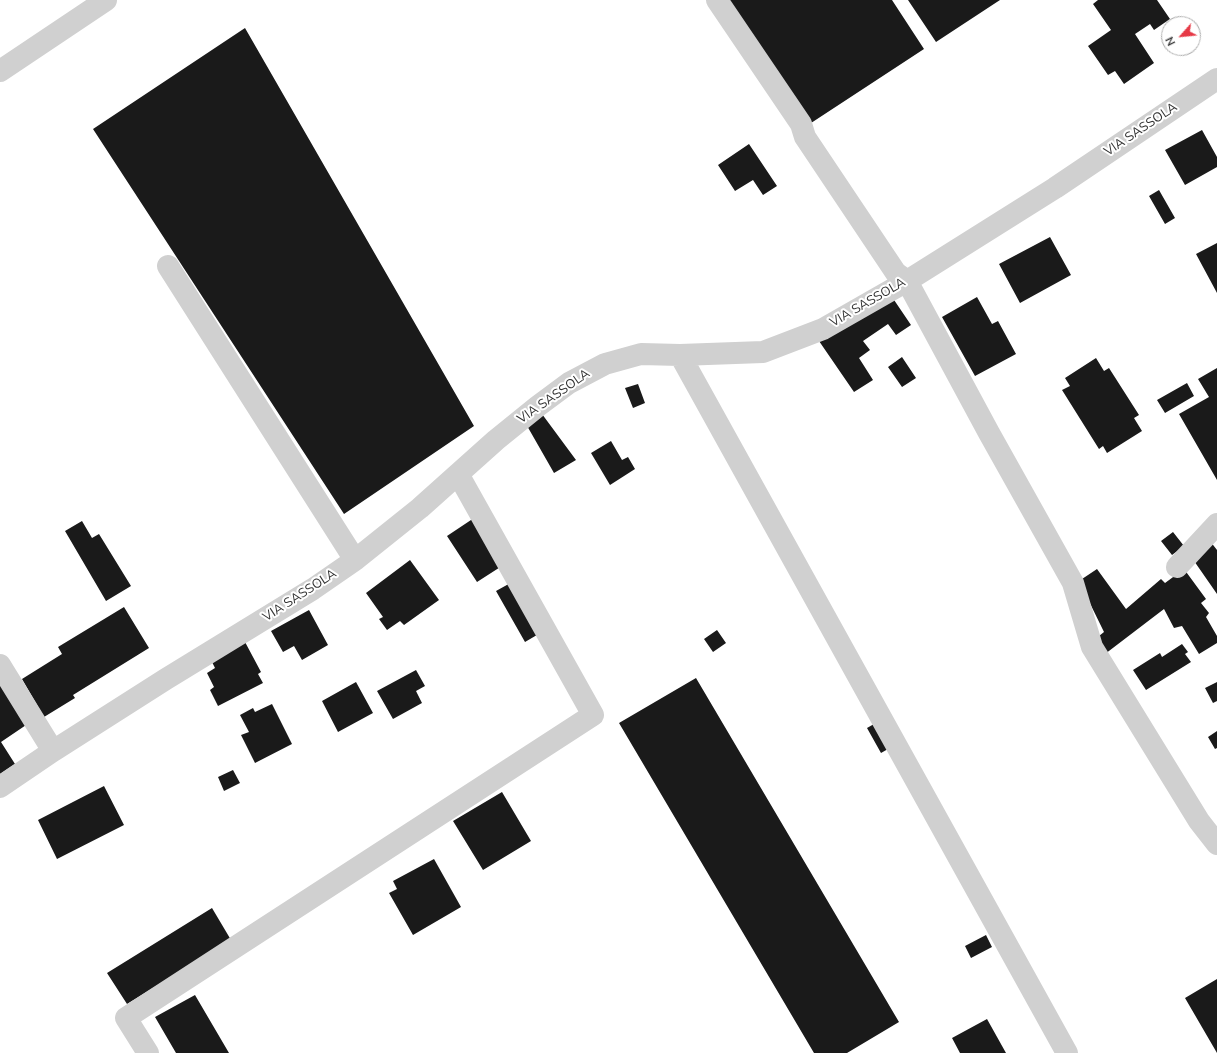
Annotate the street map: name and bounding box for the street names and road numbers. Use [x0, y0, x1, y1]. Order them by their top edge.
street label: VIA SASSOLA [1102, 100, 1180, 160]
street label: VIA SASSOLA [827, 275, 909, 331]
street label: VIA SASSOLA [515, 366, 593, 428]
street label: VIA SASSOLA [260, 566, 340, 626]

